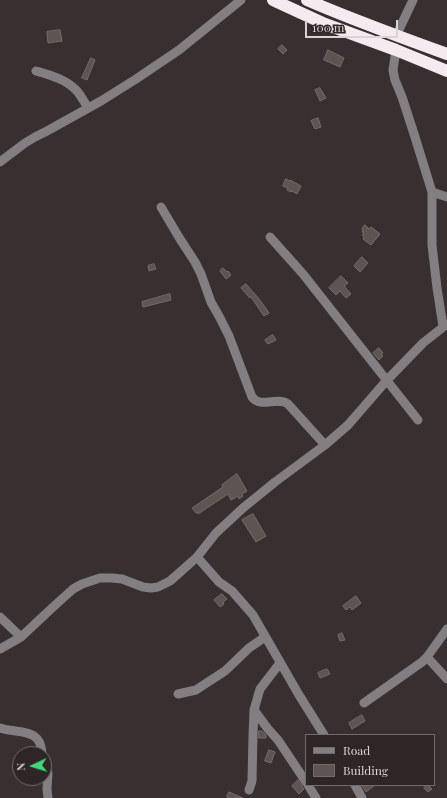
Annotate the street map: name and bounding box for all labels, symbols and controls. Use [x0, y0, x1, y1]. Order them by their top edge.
scale bar [307, 12, 400, 38]
text: 100 m [312, 19, 344, 35]
legend [305, 734, 435, 786]
text: Road [343, 742, 370, 758]
north arrow [12, 746, 52, 786]
text: N [13, 762, 28, 771]
text: Building [343, 762, 388, 778]

